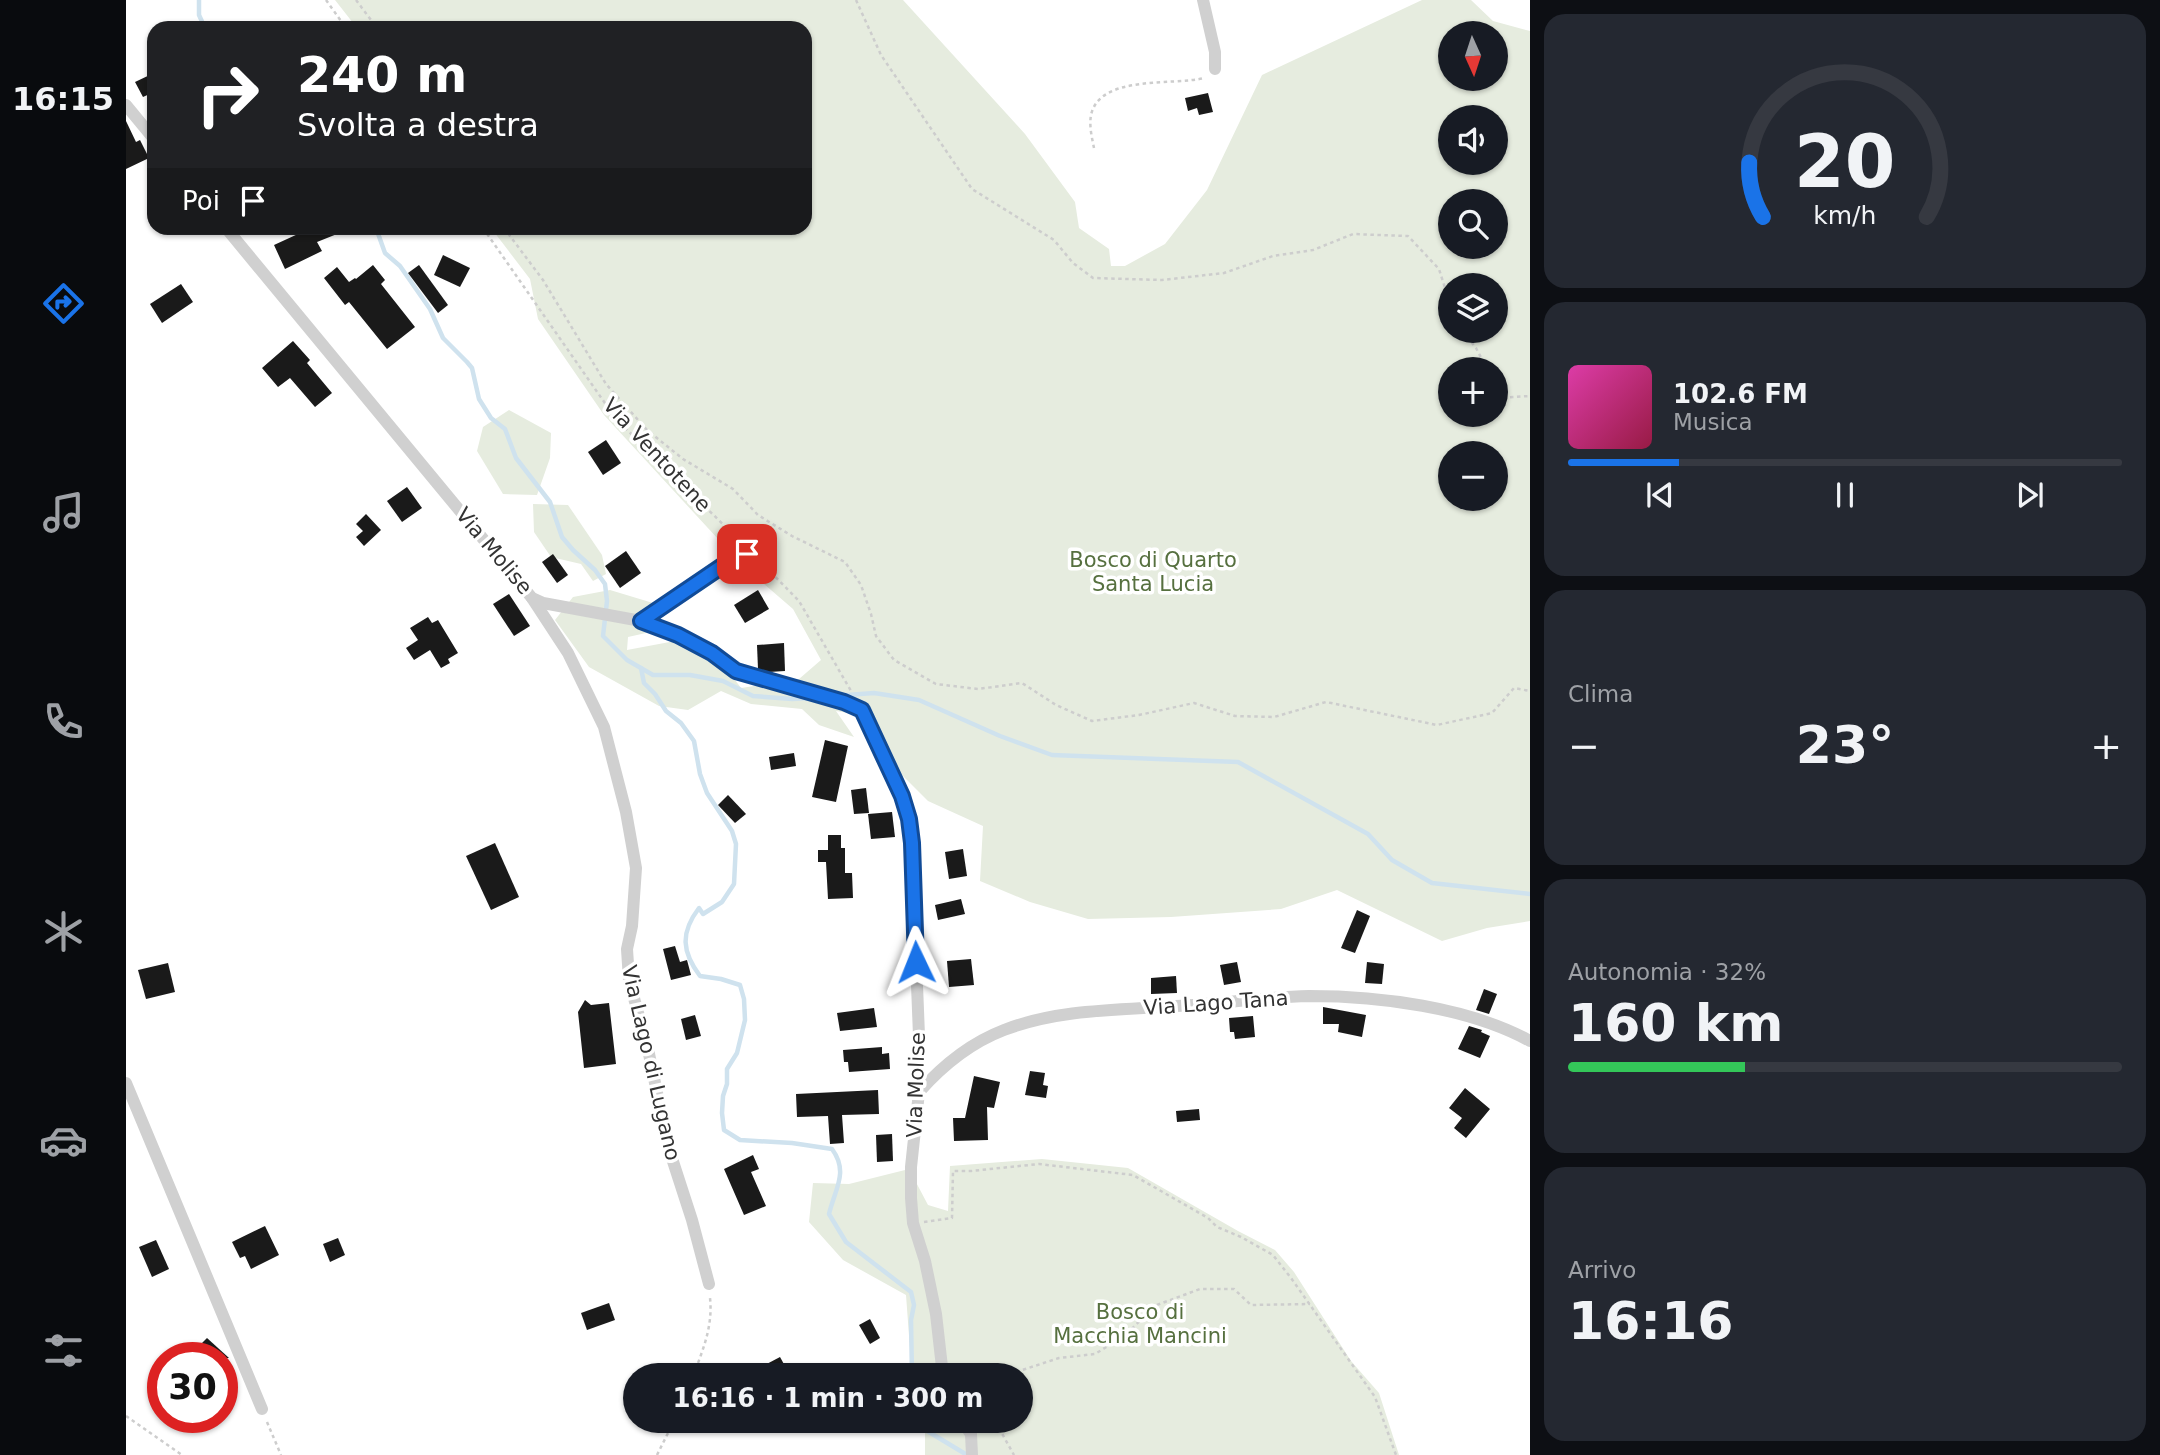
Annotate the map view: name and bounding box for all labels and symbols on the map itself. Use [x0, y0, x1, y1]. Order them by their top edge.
north arrow [1438, 21, 1508, 91]
street label: Via Ventotene [598, 393, 716, 517]
street label: Via Molise [451, 503, 537, 599]
pin [717, 524, 777, 584]
park label: Bosco di Quarto Santa Lucia [1069, 548, 1237, 596]
position arrow [879, 925, 953, 999]
street label: Via Lago di Lugano [617, 963, 685, 1163]
street label: Via Lago Tana [1143, 986, 1289, 1020]
street label: Via Molise [902, 1032, 930, 1138]
park label: Bosco di Macchia Mancini [1053, 1300, 1227, 1348]
speed limit sign: 30 [147, 1342, 238, 1433]

